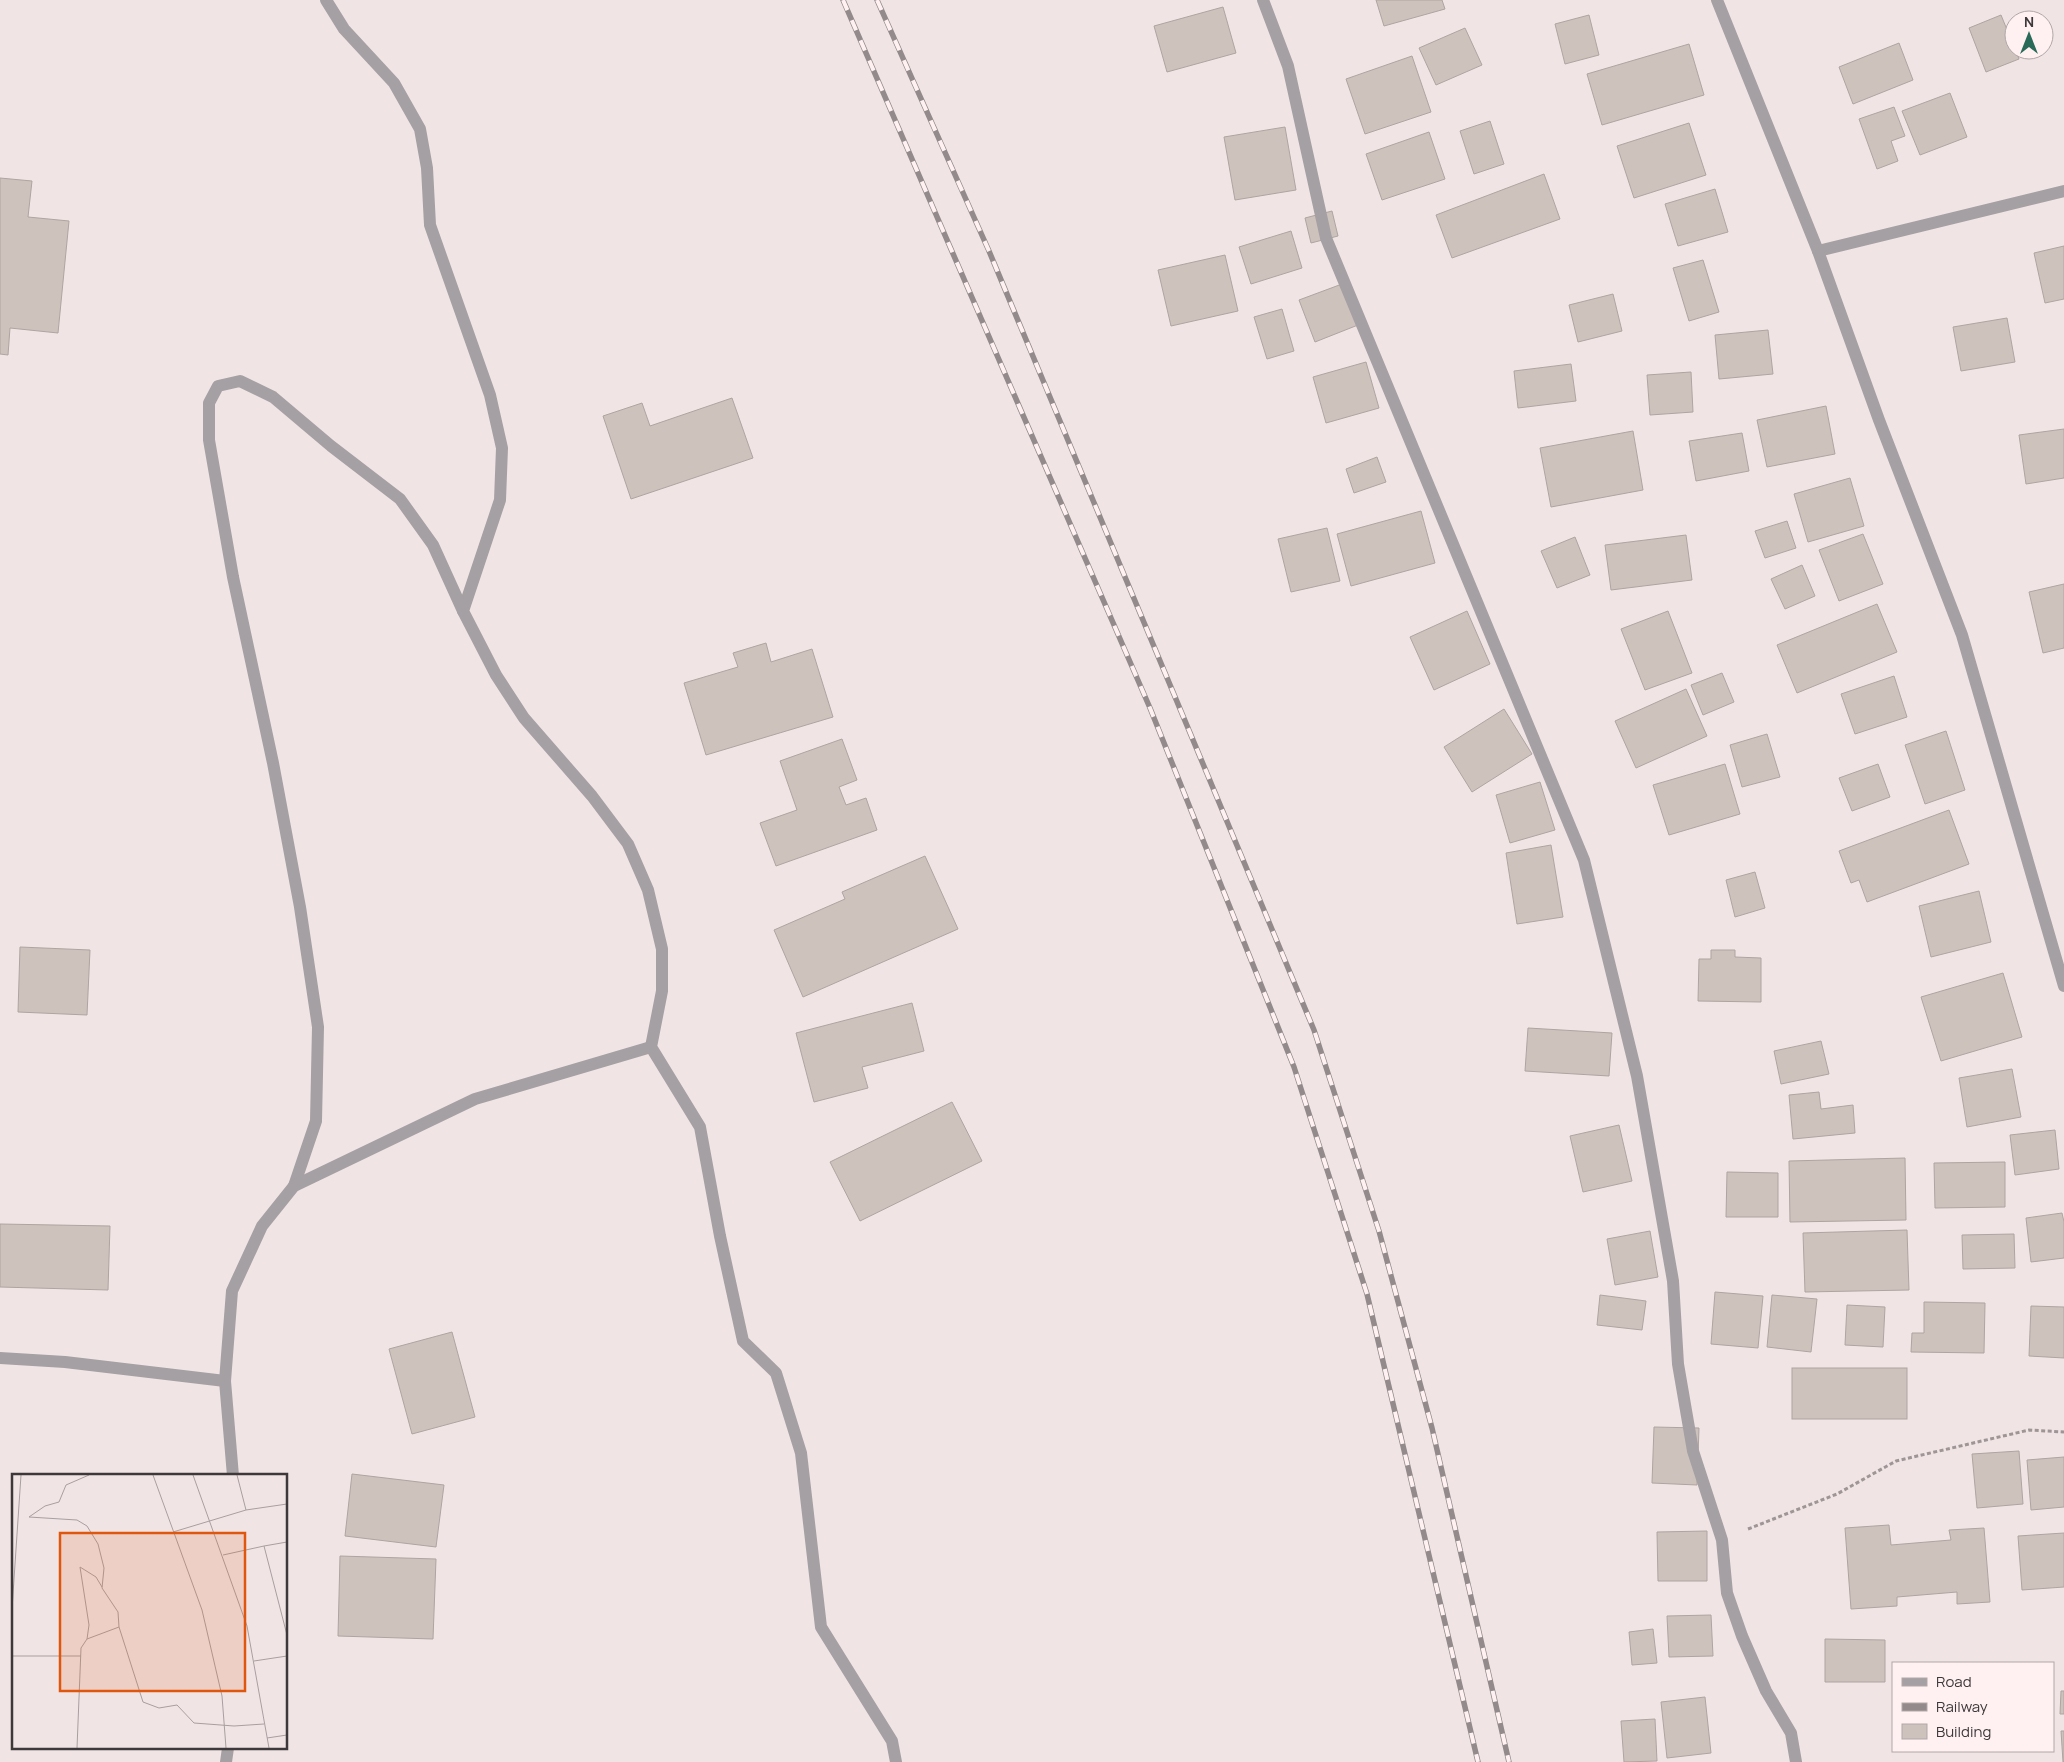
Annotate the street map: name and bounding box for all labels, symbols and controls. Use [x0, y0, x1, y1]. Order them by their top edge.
north arrow [2004, 10, 2054, 60]
text: N [2024, 12, 2034, 31]
inset map [12, 1474, 288, 1750]
legend [1892, 1662, 2054, 1752]
text: Road [1936, 1671, 1972, 1692]
text: Railway [1936, 1696, 1988, 1717]
text: Building [1936, 1721, 1991, 1742]

